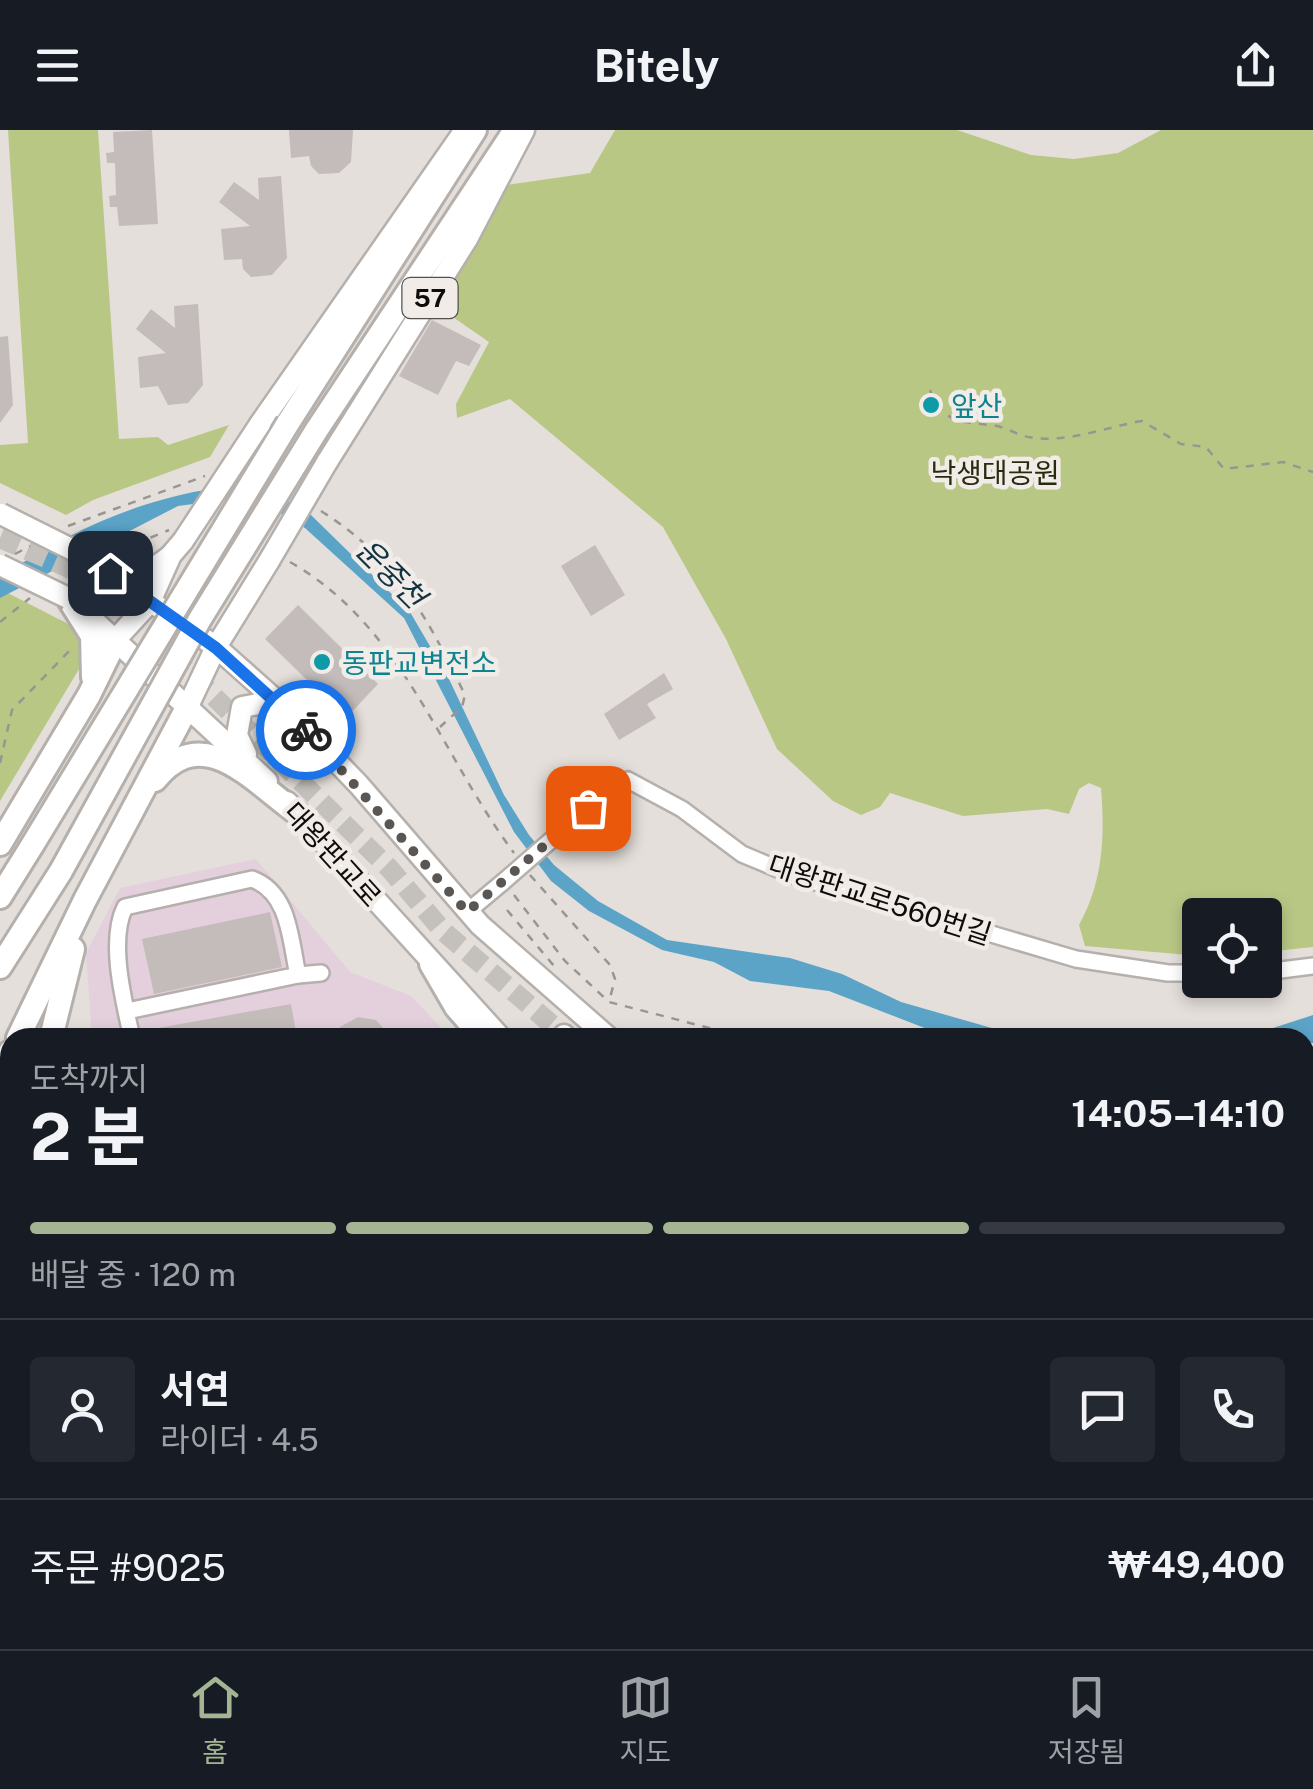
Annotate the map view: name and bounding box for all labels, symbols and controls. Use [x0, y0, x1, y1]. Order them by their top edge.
icon: menu [30, 38, 85, 93]
icon: share [1228, 38, 1283, 93]
text: Bitely [594, 39, 719, 92]
road number: 57 [402, 278, 458, 318]
place label: 앞산 [951, 389, 1003, 422]
marker: 앞산 [920, 394, 942, 416]
park label: 낙생대공원 [931, 456, 1059, 489]
pin [68, 531, 153, 616]
water label: 운중천 [349, 531, 435, 617]
icon: home [83, 546, 138, 601]
place label: 동판교변전소 [342, 646, 497, 679]
marker: 동판교변전소 [311, 651, 333, 673]
courier [256, 680, 356, 780]
icon: bike [279, 703, 334, 758]
pin [546, 766, 631, 851]
icon: bag [561, 781, 616, 836]
street label: 대왕판교로 [278, 795, 388, 913]
street label: 대왕판교로560번길 [764, 847, 996, 951]
map controls [1182, 898, 1282, 998]
button: locate [1182, 898, 1282, 998]
text: 도착까지 [30, 1060, 148, 1097]
text: 14:05–14:10 [1071, 1091, 1285, 1136]
text: 2 분 [30, 1098, 146, 1175]
text: 배달 중 · 120 m [30, 1256, 236, 1293]
button: person [30, 1357, 135, 1462]
button: chat [1050, 1357, 1155, 1462]
button: phone [1180, 1357, 1285, 1462]
text: 서연 [160, 1367, 230, 1412]
text: 라이더 · 4.5 [160, 1421, 319, 1458]
text: ₩49,400 [1108, 1542, 1285, 1587]
text: 주문 #9025 [30, 1545, 226, 1590]
tab: 홈 [188, 1670, 243, 1770]
tab: 지도 [618, 1670, 673, 1770]
tab: 저장됨 [1048, 1670, 1125, 1770]

